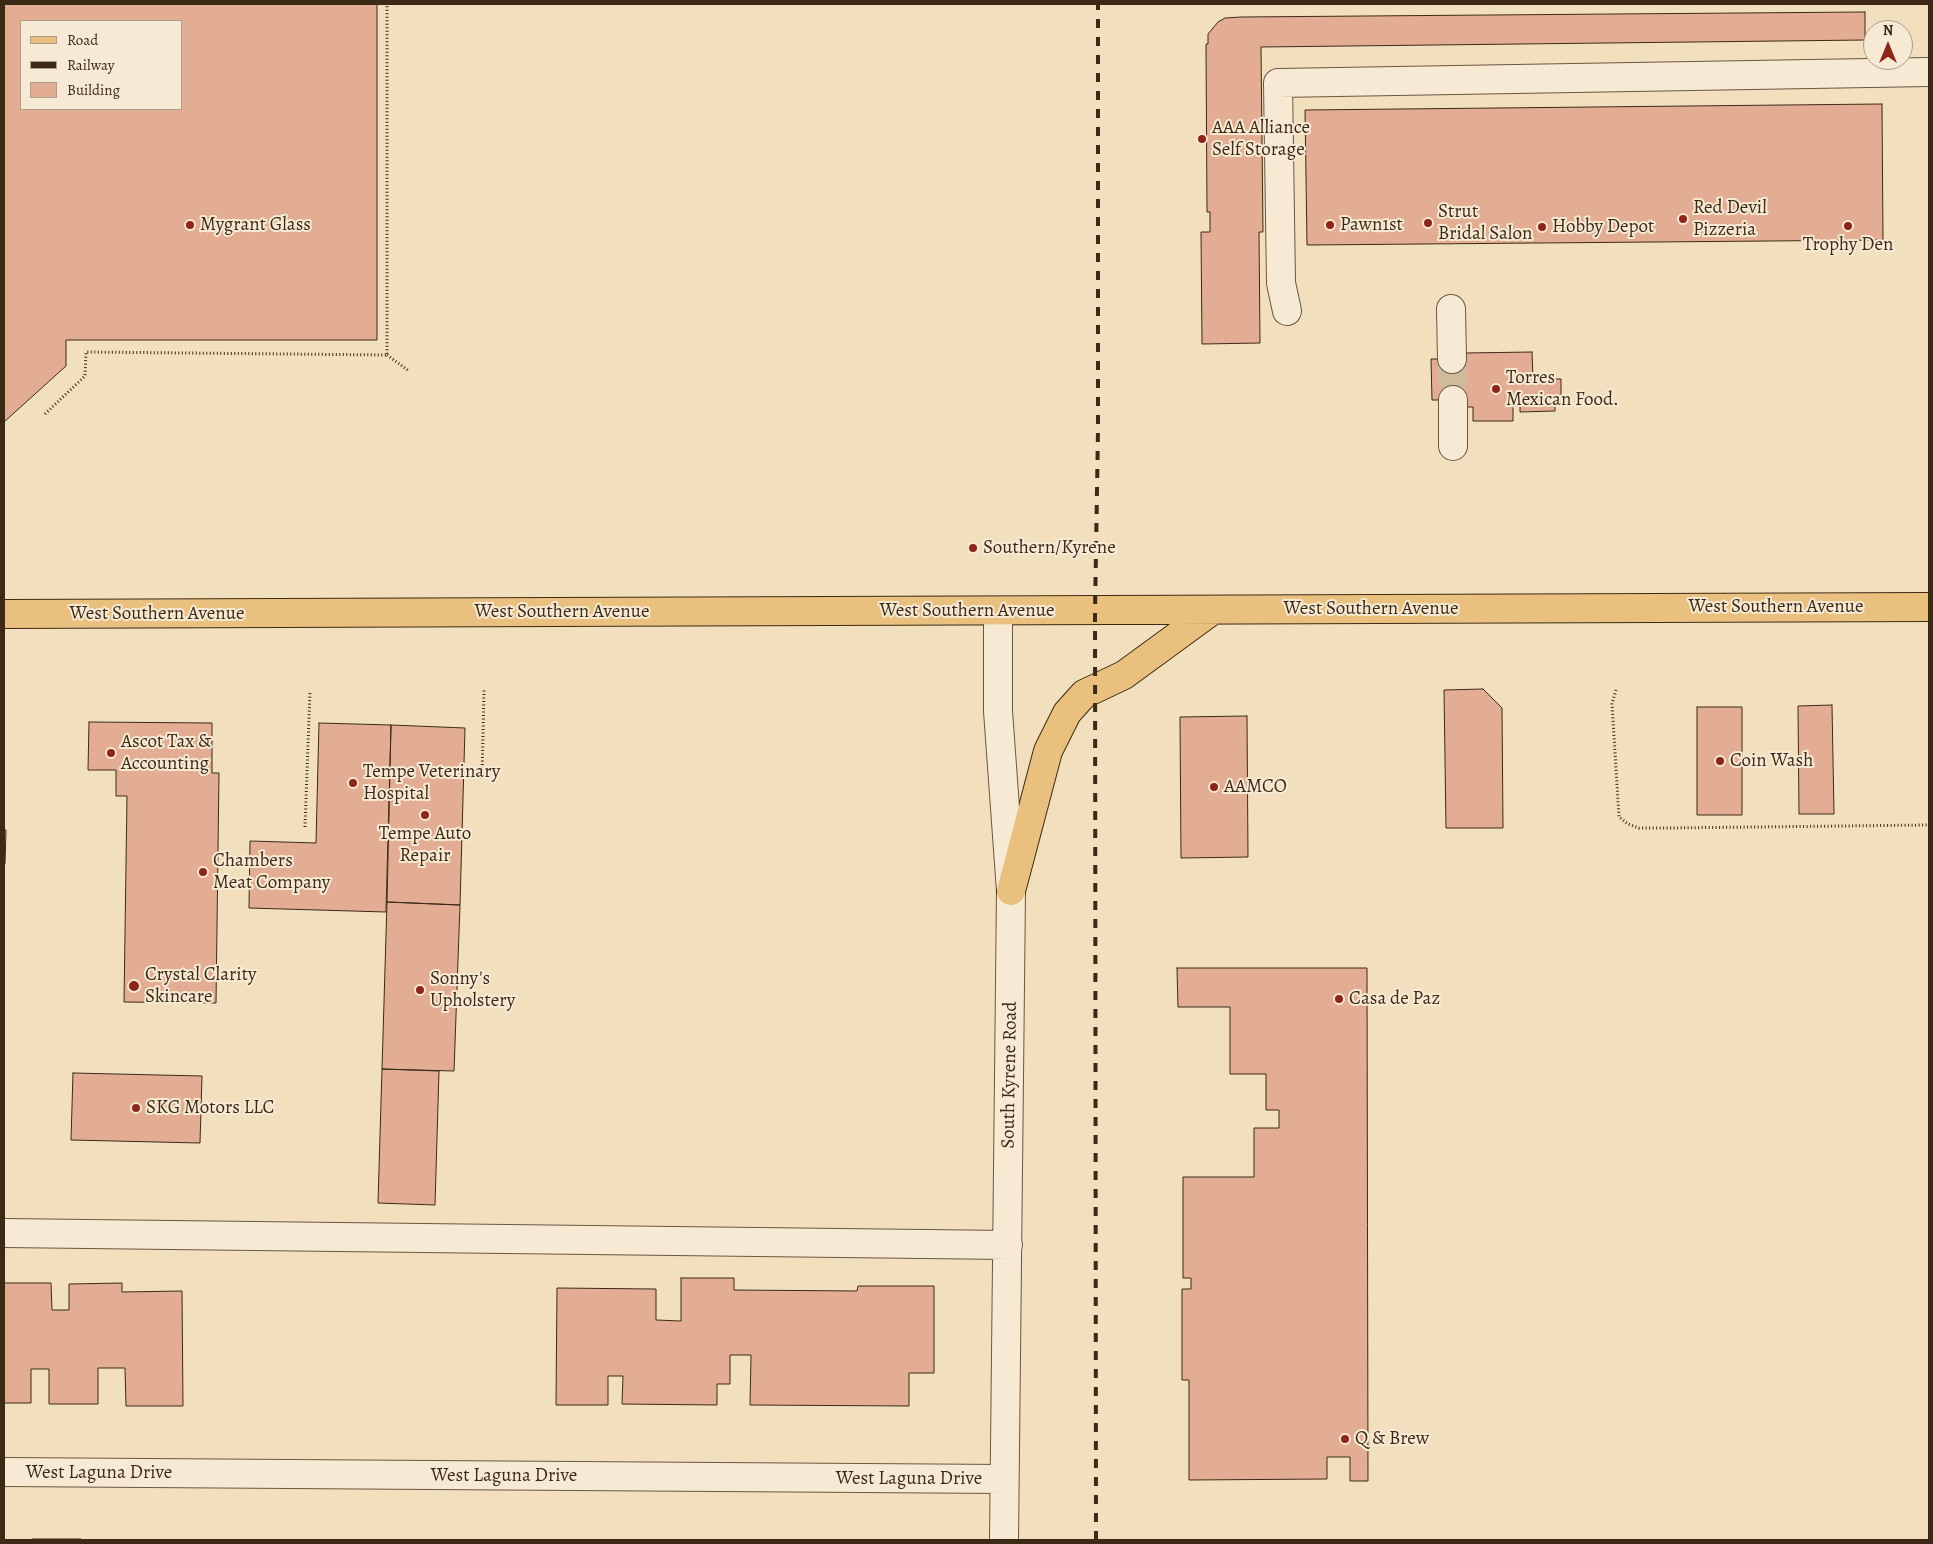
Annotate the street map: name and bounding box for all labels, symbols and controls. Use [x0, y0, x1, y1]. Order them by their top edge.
legend [20, 20, 182, 110]
north arrow [1863, 20, 1913, 70]
text: N [1883, 21, 1893, 40]
text: Road [67, 30, 98, 50]
text: Railway [67, 55, 114, 75]
text: Building [67, 80, 120, 100]
place label: AAA Alliance Self Storage [1212, 117, 1310, 161]
marker: AAA Alliance Self Storage [1196, 133, 1208, 145]
place label: Red Devil Pizzeria [1693, 197, 1767, 241]
place label: Strut Bridal Salon [1438, 201, 1532, 245]
marker: Red Devil Pizzeria [1677, 213, 1689, 225]
place label: Mygrant Glass [200, 214, 311, 236]
place label: Pawn1st [1340, 214, 1403, 236]
place label: Hobby Depot [1552, 216, 1654, 238]
marker: Strut Bridal Salon [1422, 217, 1434, 229]
marker: Mygrant Glass [184, 219, 196, 231]
marker: Pawn1st [1324, 219, 1336, 231]
marker: Trophy Den [1842, 220, 1854, 232]
marker: Hobby Depot [1536, 221, 1548, 233]
place label: Trophy Den [1803, 234, 1893, 256]
place label: Torres Mexican Food. [1506, 367, 1619, 411]
marker: Torres Mexican Food. [1490, 383, 1502, 395]
place label: Southern/Kyrene [983, 537, 1116, 559]
marker: Southern/Kyrene [967, 542, 979, 554]
street label: West Southern Avenue [1689, 596, 1863, 618]
street label: West Southern Avenue [1284, 598, 1458, 620]
street label: West Southern Avenue [880, 600, 1054, 622]
street label: West Southern Avenue [475, 601, 649, 623]
street label: West Southern Avenue [70, 603, 244, 625]
place label: Ascot Tax & Accounting [121, 731, 211, 775]
marker: Ascot Tax & Accounting [105, 747, 117, 759]
place label: Coin Wash [1730, 750, 1813, 772]
marker: Coin Wash [1714, 755, 1726, 767]
place label: Tempe Veterinary Hospital [363, 761, 500, 805]
place label: AAMCO [1224, 776, 1287, 798]
marker: Tempe Veterinary Hospital [347, 777, 359, 789]
marker: AAMCO [1208, 781, 1220, 793]
marker: Tempe Auto Repair [419, 809, 431, 821]
place label: Tempe Auto Repair [379, 823, 471, 867]
place label: Chambers Meat Company [213, 850, 330, 894]
marker: Chambers Meat Company [197, 866, 209, 878]
place label: Crystal Clarity Skincare [145, 964, 256, 1008]
place label: Sonny's Upholstery [430, 968, 515, 1012]
marker: Crystal Clarity Skincare [127, 979, 141, 993]
marker: Sonny's Upholstery [414, 984, 426, 996]
place label: Casa de Paz [1349, 988, 1440, 1010]
marker: Casa de Paz [1333, 993, 1345, 1005]
street label: South Kyrene Road [997, 1001, 1023, 1149]
place label: SKG Motors LLC [146, 1097, 274, 1119]
marker: SKG Motors LLC [130, 1102, 142, 1114]
place label: Q & Brew [1355, 1428, 1429, 1450]
marker: Q & Brew [1339, 1433, 1351, 1445]
street label: West Laguna Drive [26, 1462, 172, 1484]
street label: West Laguna Drive [431, 1465, 577, 1487]
street label: West Laguna Drive [836, 1468, 982, 1490]

